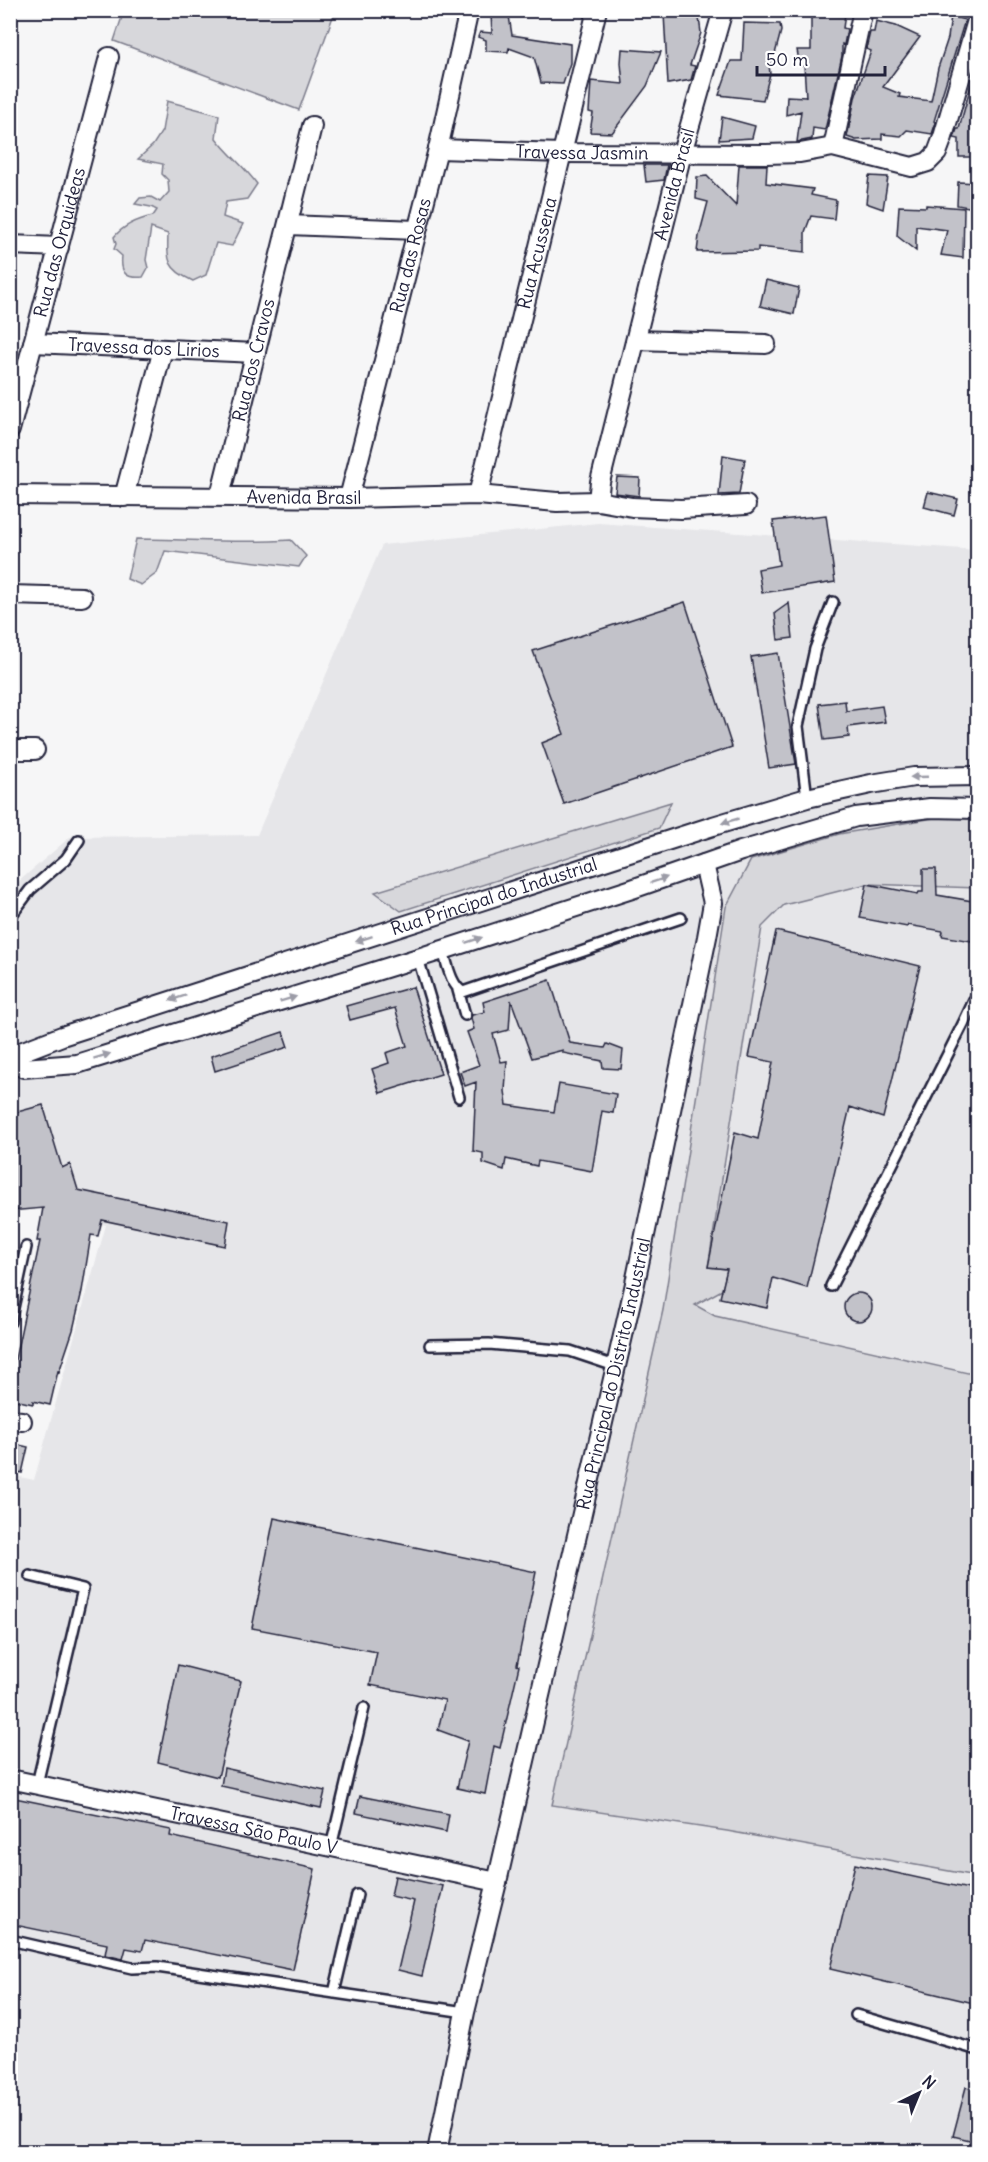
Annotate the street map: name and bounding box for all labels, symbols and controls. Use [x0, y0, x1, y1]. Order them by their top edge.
scale bar [757, 39, 884, 77]
text: 50 m [766, 48, 808, 71]
street label: Avenida Brasil [649, 125, 700, 243]
street label: Travessa Jasmin [515, 140, 648, 164]
street label: Rua das Orquideas [28, 165, 90, 320]
street label: Rua Acussena [512, 195, 562, 311]
street label: Rua das Rosas [385, 196, 436, 316]
street label: Rua dos Cravos [227, 296, 280, 424]
street label: Travessa dos Lirios [68, 333, 220, 362]
street label: Avenida Brasil [246, 485, 362, 509]
one-way arrow [910, 772, 929, 782]
one-way arrow [720, 817, 738, 826]
street label: Rua Principal do Industrial [388, 852, 600, 940]
one-way arrow [650, 874, 668, 884]
one-way arrow [355, 934, 373, 944]
one-way arrow [465, 935, 483, 945]
one-way arrow [169, 994, 187, 1004]
one-way arrow [279, 994, 297, 1003]
one-way arrow [93, 1051, 111, 1060]
street label: Rua Principal do Distrito Industrial [571, 1236, 655, 1512]
street label: Travessa São Paulo V [168, 1801, 340, 1859]
north arrow [889, 2063, 949, 2123]
text: N [918, 2071, 940, 2093]

